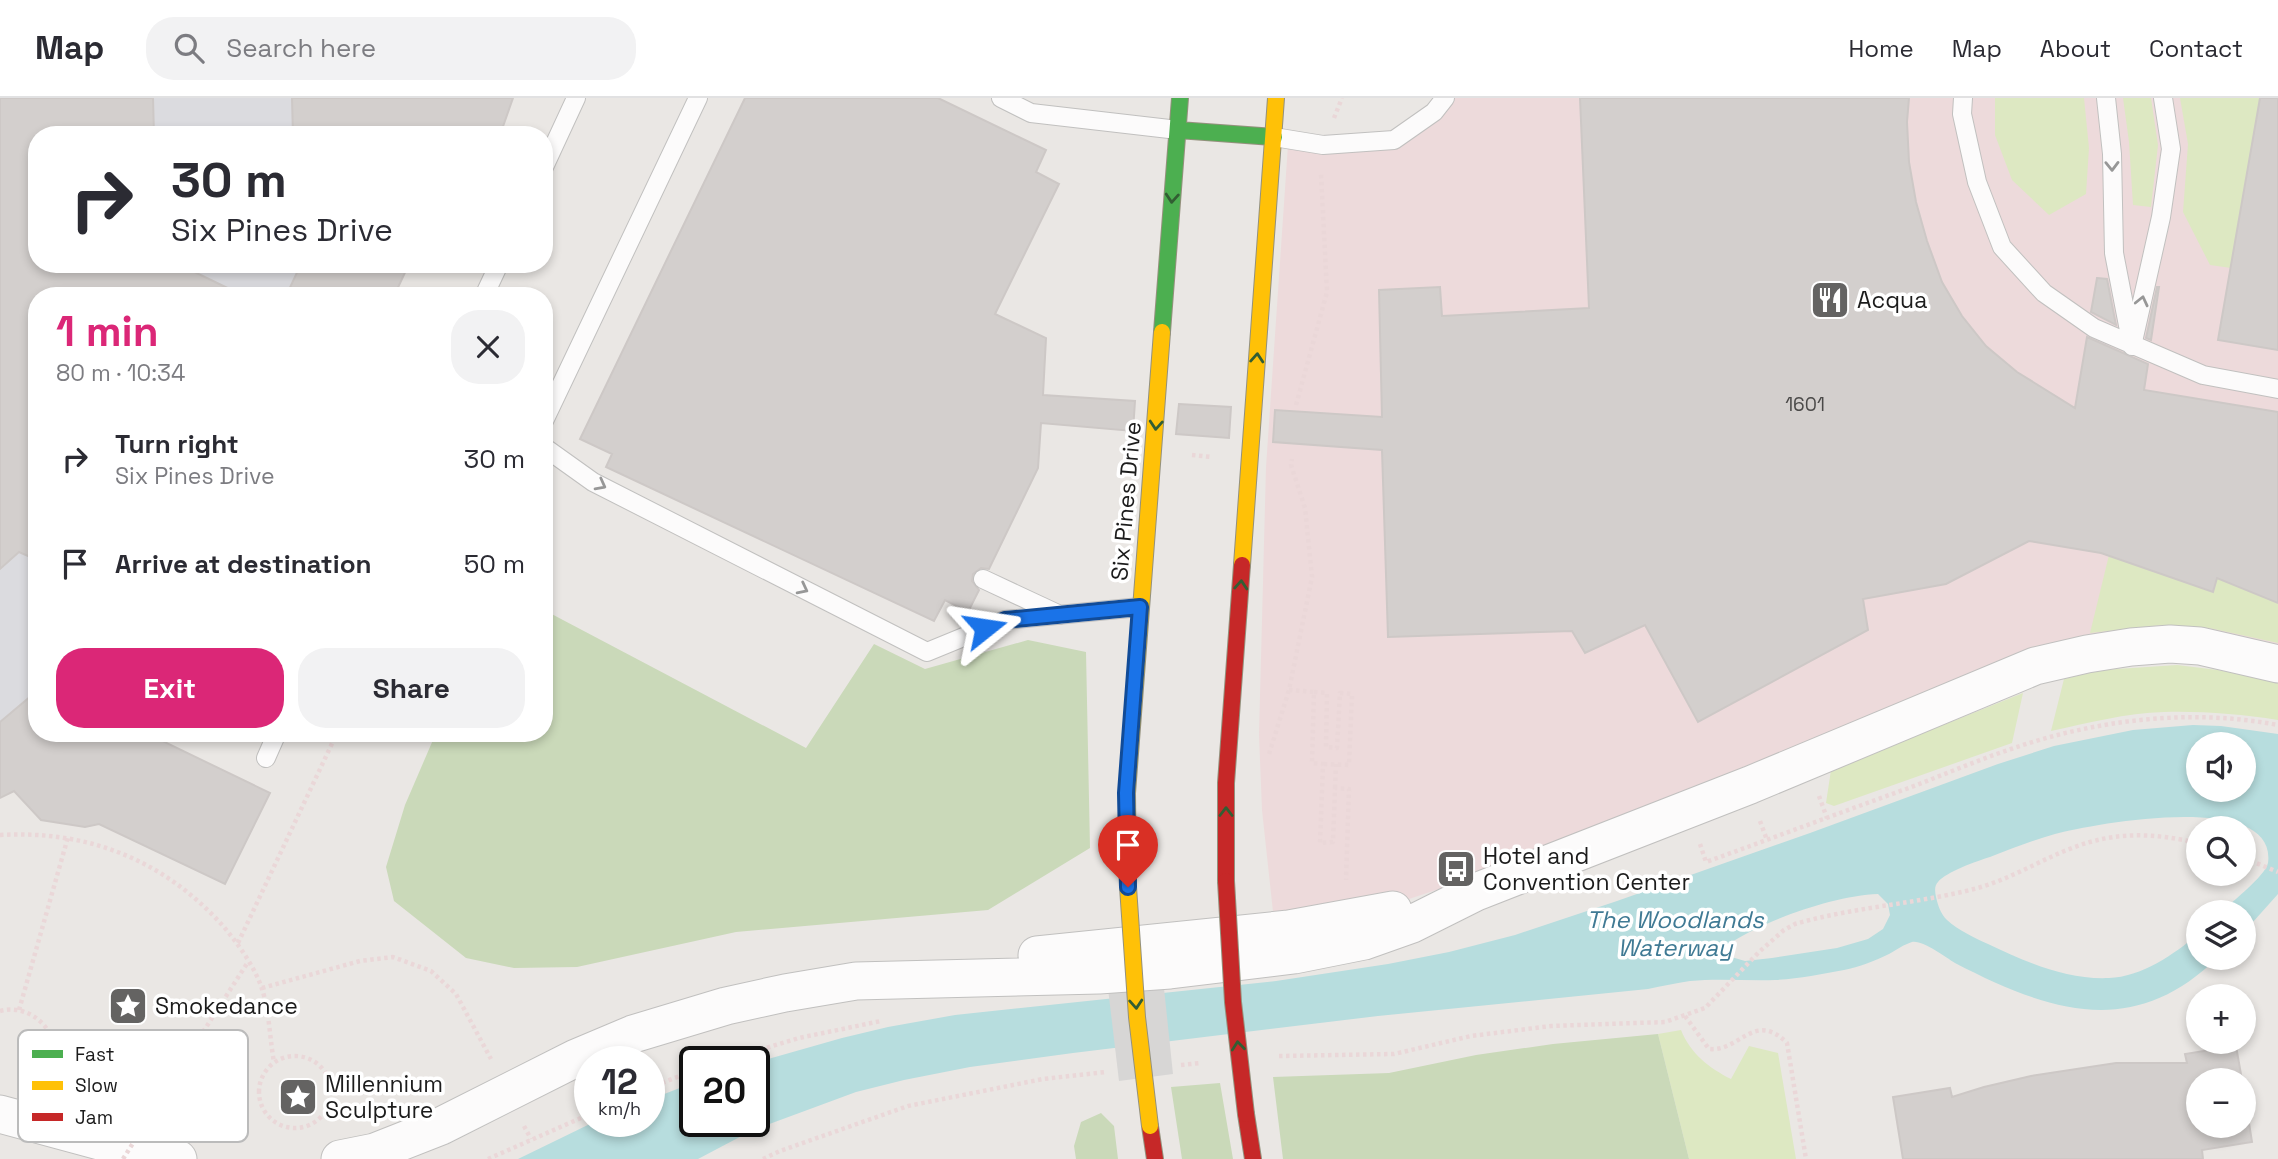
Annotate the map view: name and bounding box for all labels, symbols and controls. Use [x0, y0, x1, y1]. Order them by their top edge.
search box [146, 17, 636, 80]
text: Map [35, 27, 104, 69]
icon: search [170, 29, 208, 67]
text: Search here [226, 31, 376, 65]
text: Home [1848, 33, 1914, 64]
text: Map [1952, 33, 2002, 64]
text: About [2040, 33, 2111, 64]
text: Contact [2149, 33, 2243, 64]
text: 30 m [171, 149, 287, 211]
icon: right [56, 154, 147, 245]
one-way arrow [2104, 161, 2120, 172]
one-way arrow [1165, 193, 1180, 204]
text: Six Pines Drive [171, 210, 393, 250]
restaurant icon: Acqua [1809, 279, 1851, 321]
place label: Acqua [1857, 285, 1927, 315]
one-way arrow [2134, 295, 2148, 307]
text: 1 min [56, 305, 159, 358]
button: close [451, 310, 525, 384]
one-way arrow [1249, 353, 1264, 364]
text: 80 m · 10:34 [56, 358, 185, 388]
house number: 1601 [1785, 392, 1825, 417]
street label: Six Pines Drive [1104, 420, 1148, 582]
one-way arrow [1148, 420, 1163, 431]
text: Turn right [115, 427, 239, 461]
icon: right [56, 440, 94, 478]
text: 30 m [464, 442, 525, 476]
text: Six Pines Drive [115, 461, 275, 491]
one-way arrow [593, 477, 606, 490]
icon: arrive [56, 545, 94, 583]
text: Arrive at destination [115, 547, 372, 581]
text: 50 m [464, 547, 525, 581]
one-way arrow [796, 580, 808, 594]
one-way arrow [1233, 580, 1248, 591]
position arrow [948, 591, 1022, 665]
button: Exit [56, 648, 284, 728]
button: Share [298, 648, 525, 728]
map controls [2186, 732, 2256, 1138]
button: sound [2186, 732, 2256, 802]
one-way arrow [1218, 807, 1234, 817]
pin [1098, 815, 1158, 887]
button: search [2186, 816, 2256, 886]
icon: arrive [1109, 826, 1147, 864]
place label: Hotel and Convention Center [1483, 841, 1690, 897]
bus stop icon: Hotel and Convention Center [1435, 848, 1477, 890]
button: layers [2186, 900, 2256, 970]
water label: The Woodlands Waterway [1586, 904, 1765, 963]
button: + [2186, 984, 2256, 1054]
place icon: Smokedance [107, 985, 149, 1027]
place label: Smokedance [155, 991, 298, 1021]
one-way arrow [1128, 999, 1143, 1010]
legend [18, 1030, 248, 1142]
one-way arrow [1231, 1040, 1246, 1051]
text: Fast [75, 1042, 115, 1067]
speed limit sign: 20 [679, 1046, 770, 1137]
text: 12 [601, 1060, 638, 1104]
button: − [2186, 1068, 2256, 1138]
place label: Millennium Sculpture [325, 1069, 443, 1125]
text: Slow [75, 1073, 118, 1098]
place icon: Millennium Sculpture [277, 1076, 319, 1118]
text: km/h [598, 1097, 641, 1120]
text: Jam [75, 1105, 113, 1130]

